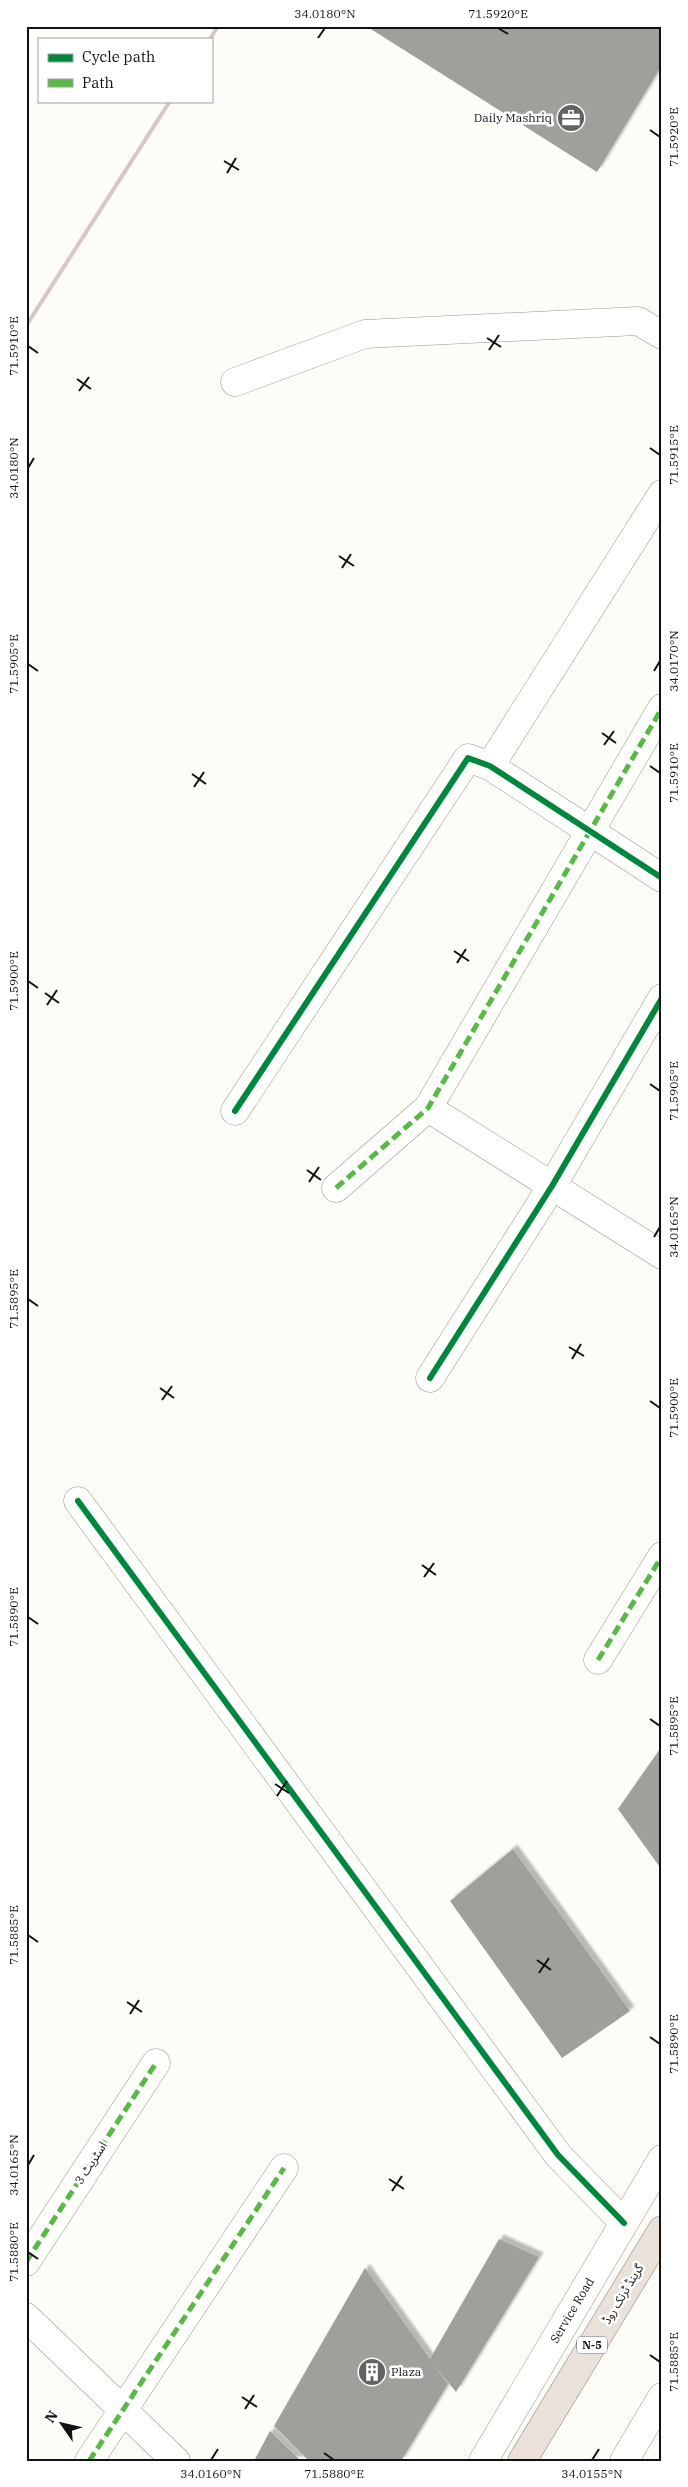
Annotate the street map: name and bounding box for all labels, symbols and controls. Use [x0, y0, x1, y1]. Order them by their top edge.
text: 34.0180°N [294, 6, 356, 21]
text: 71.5920°E [468, 6, 528, 21]
legend [38, 38, 212, 102]
text: Cycle path [82, 47, 155, 66]
text: Path [82, 73, 114, 92]
office icon: Daily Mashriq [556, 103, 586, 133]
text: 71.5920°E [666, 107, 681, 167]
place label: Daily Mashriq [474, 110, 552, 125]
text: 71.5910°E [6, 316, 21, 376]
text: 71.5915°E [666, 425, 681, 485]
text: 34.0180°N [6, 437, 21, 499]
text: 34.0170°N [666, 630, 681, 692]
text: 71.5905°E [6, 634, 21, 694]
text: 71.5910°E [666, 743, 681, 803]
text: 71.5900°E [6, 951, 21, 1011]
text: 71.5905°E [666, 1061, 681, 1121]
text: 34.0165°N [666, 1196, 681, 1258]
text: 71.5895°E [6, 1269, 21, 1329]
text: 71.5900°E [666, 1378, 681, 1438]
text: 71.5890°E [6, 1587, 21, 1647]
text: 71.5895°E [666, 1696, 681, 1756]
text: 71.5885°E [6, 1905, 21, 1965]
text: 71.5890°E [666, 2014, 681, 2074]
text: 34.0165°N [6, 2134, 21, 2196]
street label: اسٹریٹ 3 [71, 2138, 110, 2187]
text: 71.5880°E [6, 2222, 21, 2282]
street label: گرینڈ ٹرنک روڈ [599, 2260, 647, 2327]
street label: Service Road [547, 2275, 597, 2346]
text: 71.5885°E [666, 2332, 681, 2392]
road number: N-5 [577, 2336, 607, 2354]
building icon: Plaza [357, 2357, 387, 2387]
place label: Plaza [391, 2364, 422, 2379]
north arrow [38, 2400, 88, 2450]
text: N [41, 2407, 62, 2426]
text: 34.0160°N [180, 2466, 242, 2481]
text: 71.5880°E [304, 2466, 364, 2481]
text: 34.0155°N [561, 2466, 623, 2481]

